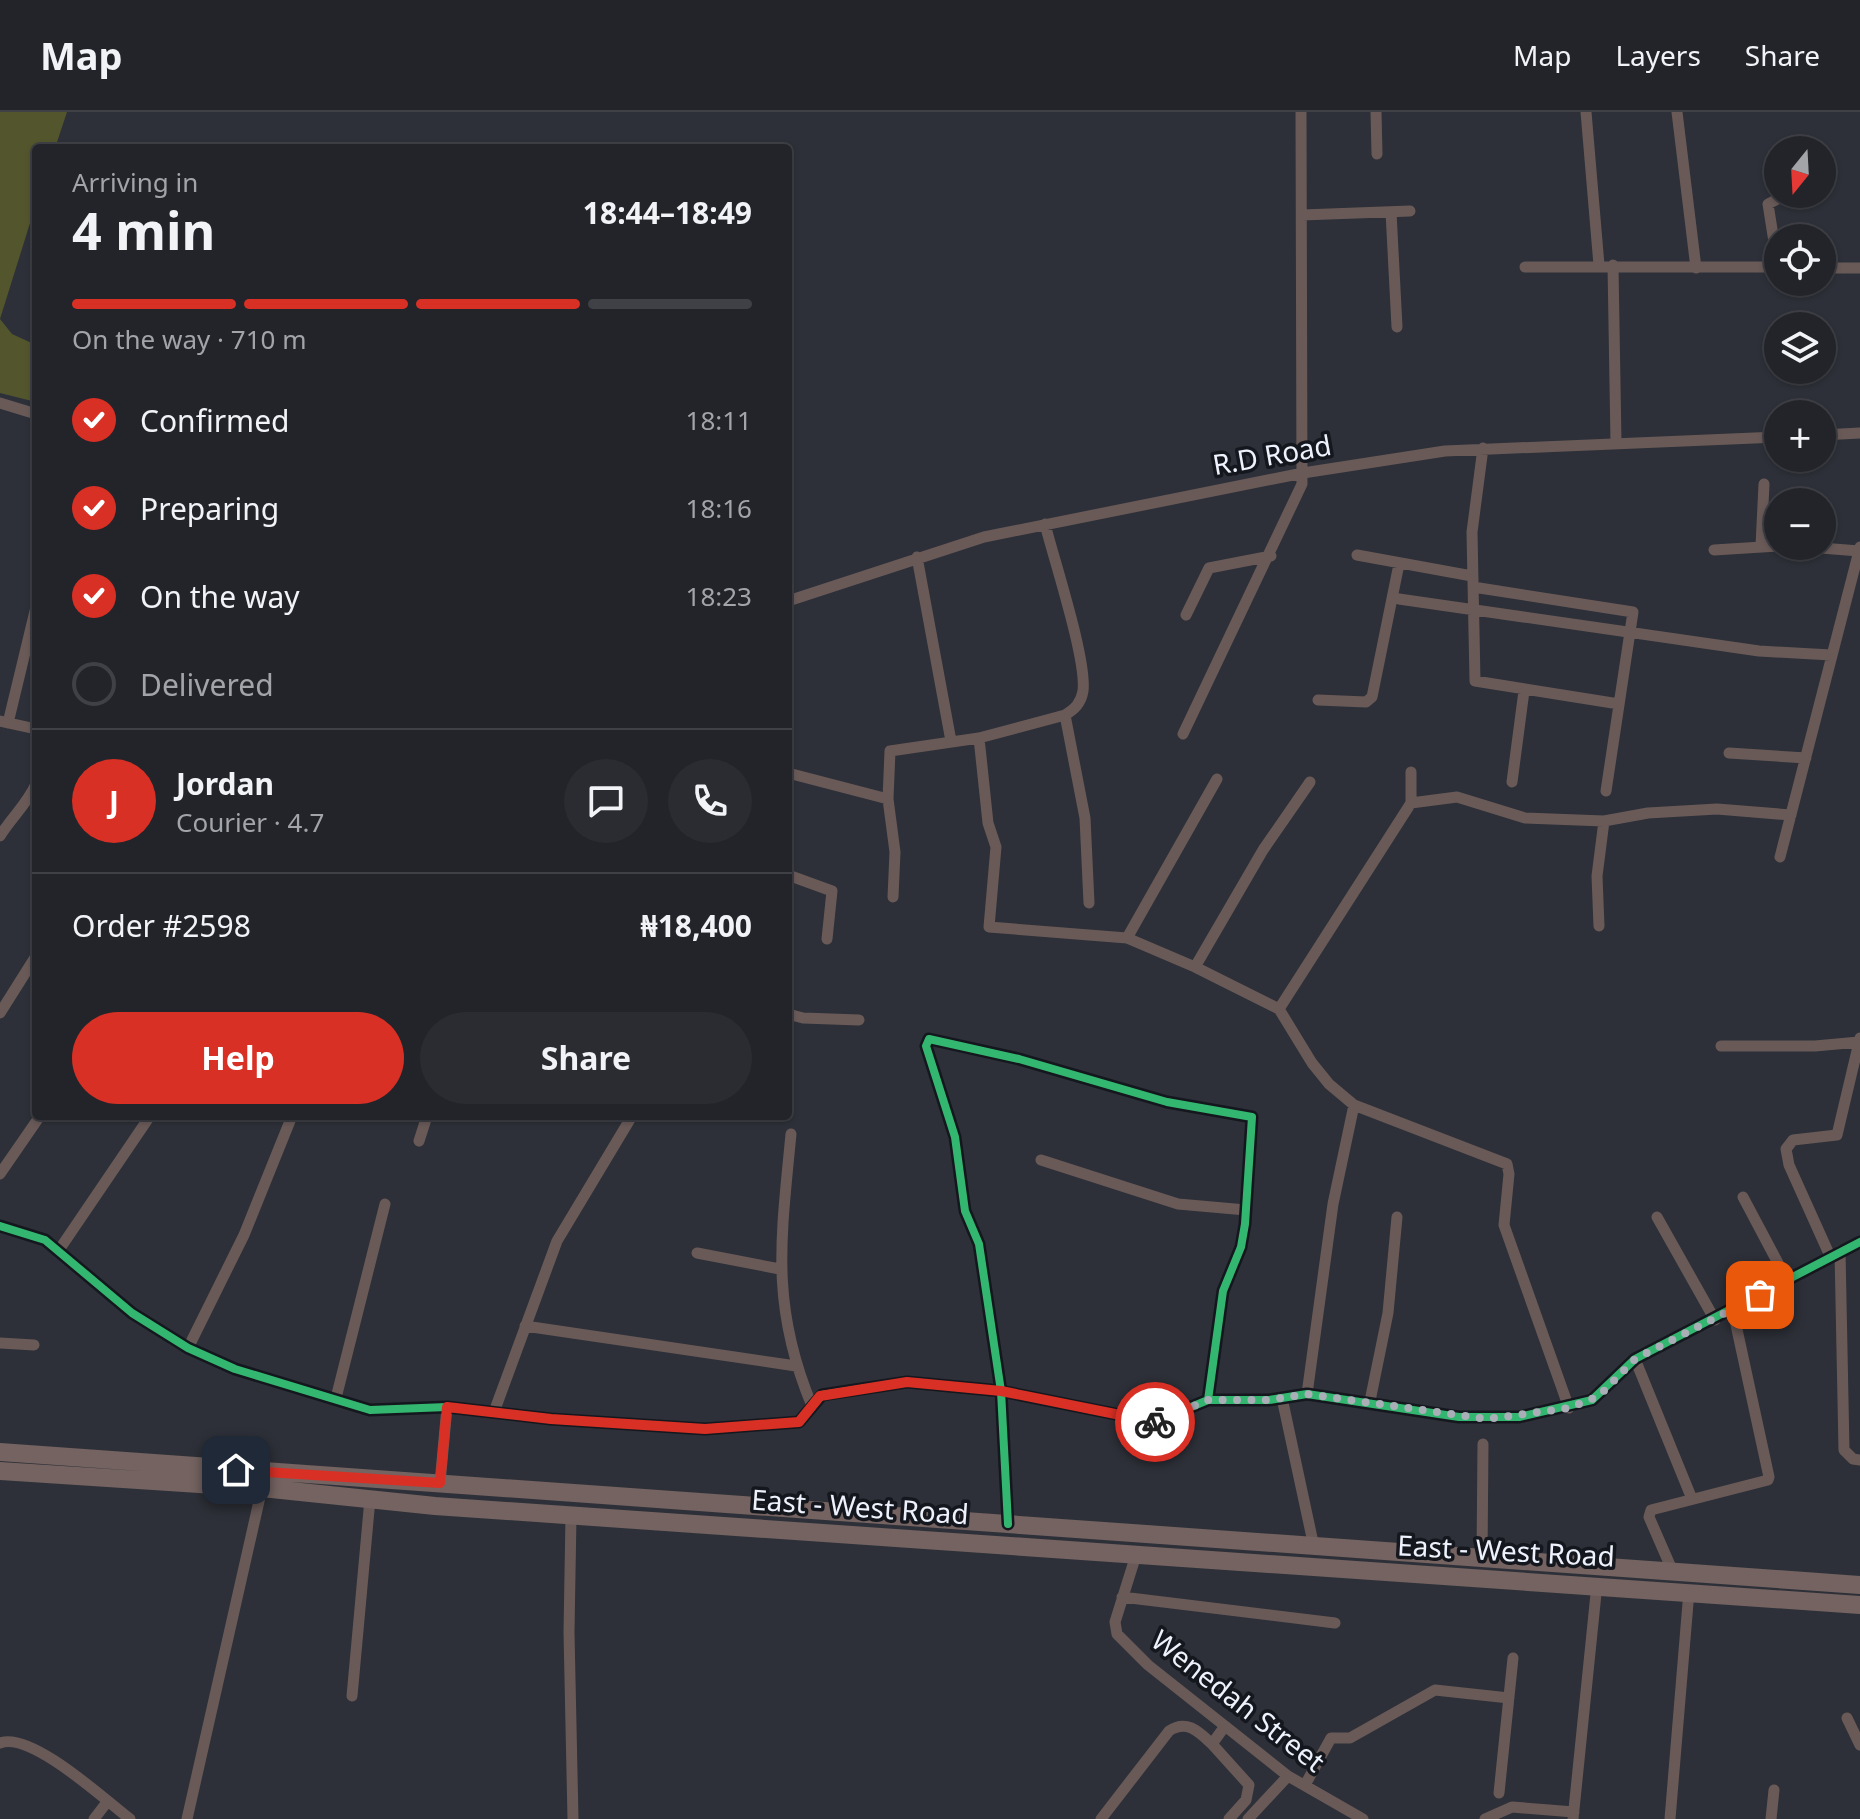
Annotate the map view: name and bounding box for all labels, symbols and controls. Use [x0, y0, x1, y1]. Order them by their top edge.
text: Map [40, 29, 123, 81]
text: Map [1513, 36, 1571, 74]
text: Layers [1615, 36, 1701, 74]
text: Share [1745, 36, 1820, 74]
north arrow [1764, 136, 1836, 208]
map controls [1764, 136, 1836, 560]
text: Arriving in [72, 164, 198, 200]
text: 18:44–18:49 [583, 192, 752, 233]
text: 4 min [72, 194, 215, 265]
button: locate [1764, 224, 1836, 296]
button: layers [1764, 312, 1836, 384]
text: On the way · 710 m [72, 321, 306, 357]
icon: check [72, 398, 116, 442]
text: Confirmed [140, 400, 290, 441]
button: + [1764, 400, 1836, 472]
text: 18:11 [686, 402, 752, 438]
street label: R.D Road [1209, 425, 1334, 483]
icon: check [72, 486, 116, 530]
text: Preparing [140, 488, 279, 529]
button: − [1764, 488, 1836, 560]
text: 18:16 [686, 490, 752, 526]
icon: check [72, 574, 116, 618]
text: On the way [140, 576, 300, 617]
text: 18:23 [686, 578, 752, 614]
text: Delivered [140, 664, 274, 705]
button: chat [564, 759, 648, 843]
button: phone [668, 759, 752, 843]
text: Jordan [176, 763, 274, 804]
text: J [109, 781, 119, 822]
text: Courier · 4.7 [176, 804, 324, 840]
text: Order #2598 [72, 905, 251, 946]
text: ₦18,400 [640, 905, 752, 946]
button: Help [72, 1012, 404, 1104]
button: Share [420, 1012, 752, 1104]
pin [1726, 1261, 1794, 1329]
icon: bag [1738, 1273, 1782, 1317]
courier [1115, 1382, 1195, 1462]
icon: bike [1133, 1400, 1177, 1444]
pin [202, 1436, 270, 1504]
icon: home [214, 1448, 258, 1492]
street label: East - West Road [750, 1479, 970, 1533]
street label: East - West Road [1396, 1525, 1616, 1575]
street label: Wenedah Street [1144, 1621, 1333, 1780]

